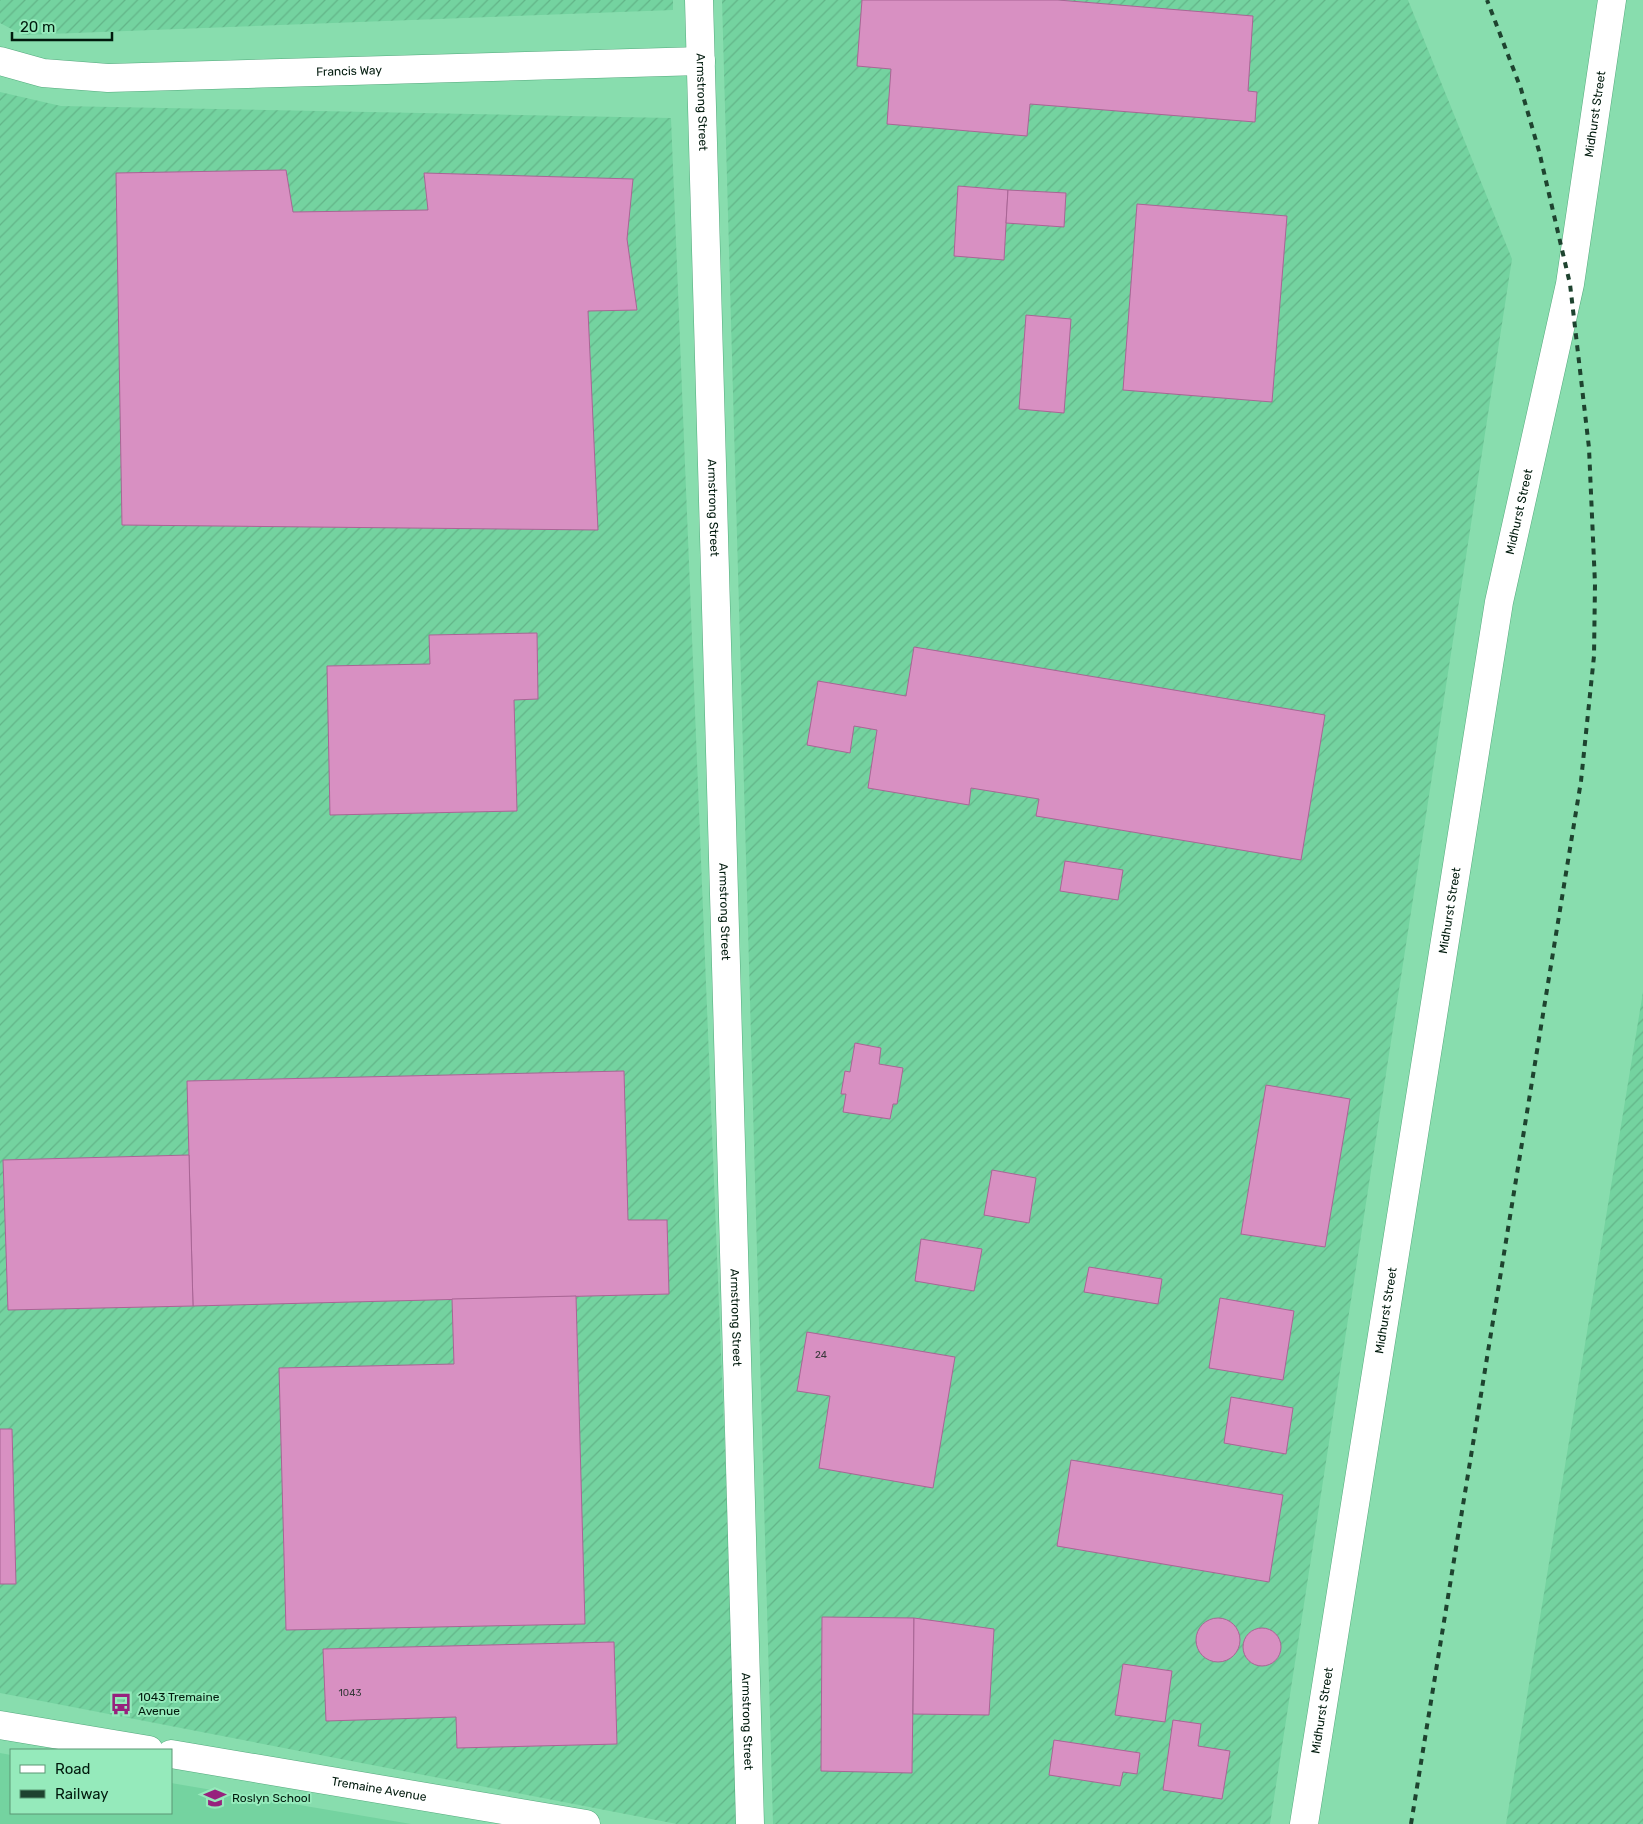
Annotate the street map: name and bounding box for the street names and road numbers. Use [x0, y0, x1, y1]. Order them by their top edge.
street label: Armstrong Street [693, 53, 710, 151]
street label: Francis Way [316, 63, 383, 79]
street label: Midhurst Street [1582, 70, 1608, 158]
street label: Armstrong Street [705, 459, 722, 557]
street label: Midhurst Street [1503, 467, 1536, 556]
street label: Armstrong Street [716, 863, 733, 961]
street label: Midhurst Street [1436, 866, 1464, 955]
street label: Midhurst Street [1372, 1266, 1400, 1355]
street label: Armstrong Street [727, 1269, 744, 1367]
street label: Midhurst Street [1308, 1666, 1336, 1755]
street label: Armstrong Street [739, 1672, 755, 1771]
street label: Tremaine Avenue [331, 1774, 428, 1804]

